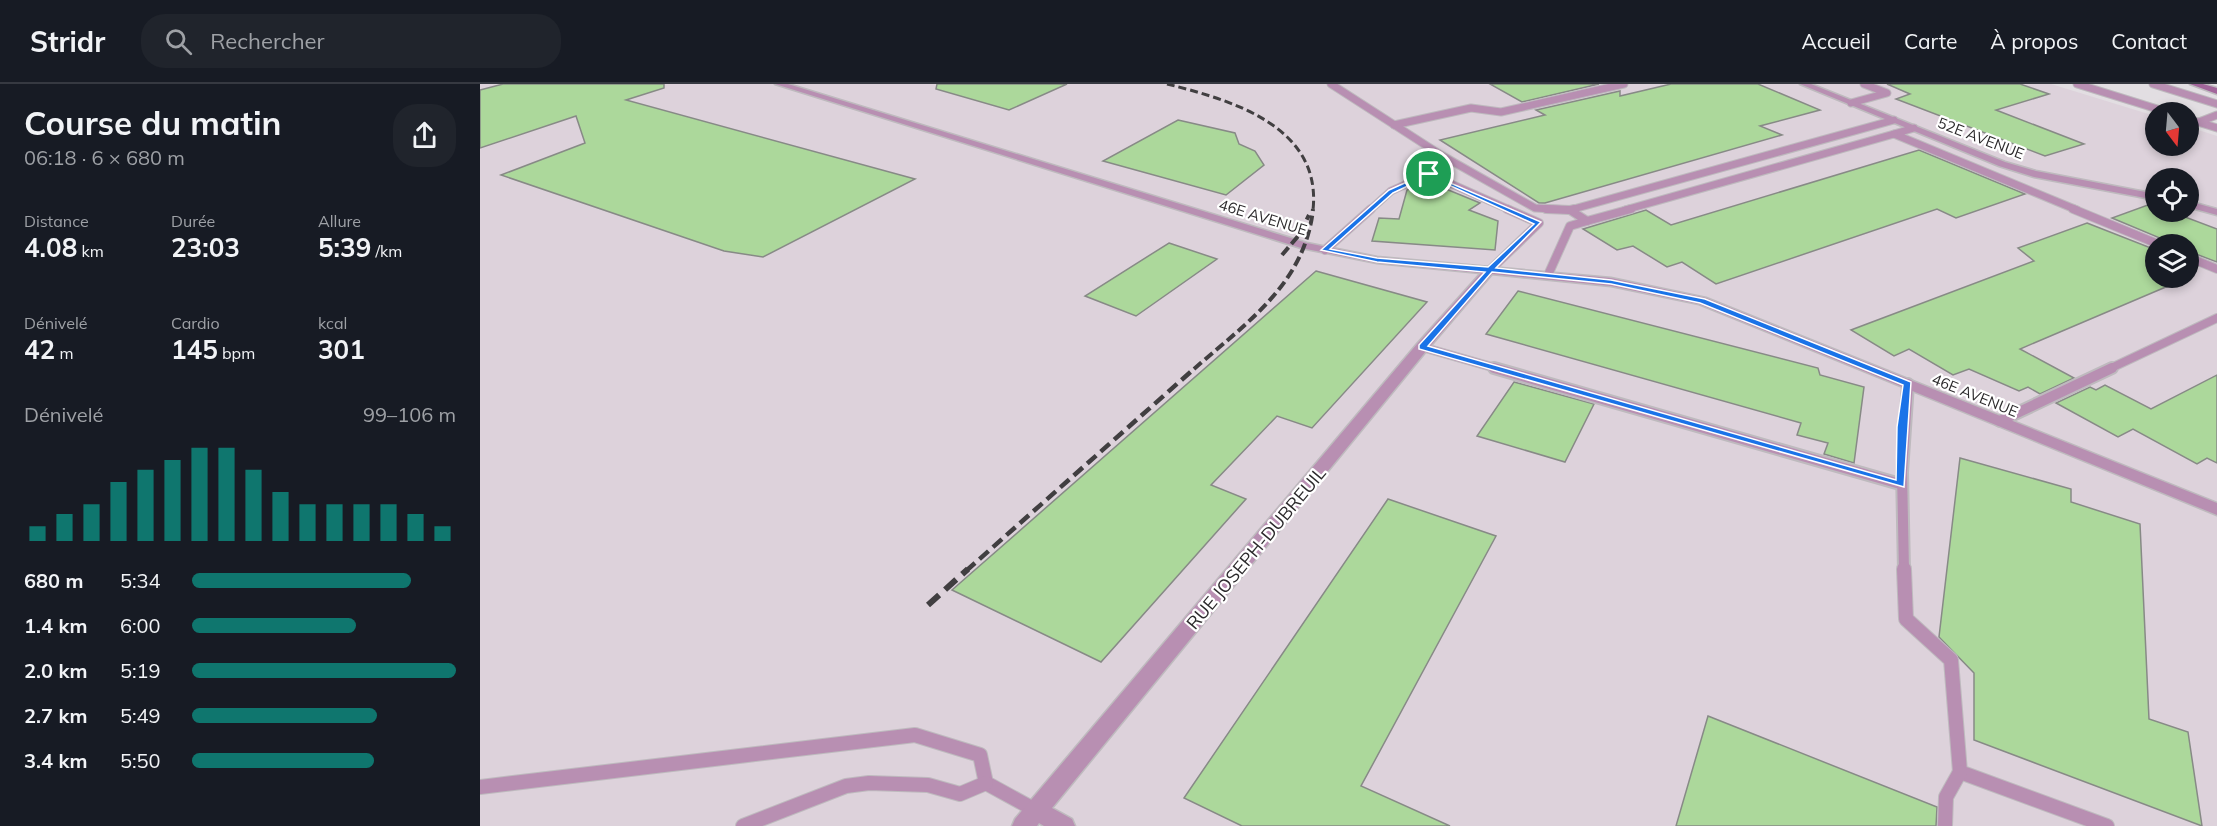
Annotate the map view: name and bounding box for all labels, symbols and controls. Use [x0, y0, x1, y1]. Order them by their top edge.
search box [141, 14, 561, 68]
text: Stridr [30, 24, 105, 59]
icon: search [162, 25, 195, 58]
text: Rechercher [210, 27, 325, 55]
text: Accueil [1801, 28, 1871, 54]
text: Carte [1904, 28, 1957, 54]
text: À propos [1990, 28, 2078, 54]
text: Contact [2111, 28, 2187, 54]
text: Course du matin [24, 102, 281, 143]
north arrow [2145, 102, 2199, 156]
map controls [2145, 102, 2199, 288]
button: share [393, 104, 456, 167]
street label: 52E AVENUE [1935, 113, 2027, 163]
text: 06:18 · 6 × 680 m [24, 145, 185, 170]
pin [1403, 148, 1454, 199]
icon: arrive [1412, 157, 1445, 190]
button: locate [2145, 168, 2199, 222]
street label: 46E AVENUE [1217, 195, 1310, 239]
text: Distance [24, 211, 89, 231]
text: Durée [171, 211, 215, 231]
text: Allure [318, 211, 361, 231]
text: 4.08 [24, 231, 77, 264]
text: 23:03 [171, 231, 240, 264]
text: 5:39 [318, 231, 371, 264]
button: layers [2145, 234, 2199, 288]
text: km [77, 241, 104, 261]
text: /km [371, 241, 402, 261]
text: Dénivelé [24, 313, 87, 333]
text: Cardio [171, 313, 220, 333]
text: kcal [318, 313, 347, 333]
text: 42 [24, 333, 55, 366]
text: 145 [171, 333, 218, 366]
text: 301 [318, 333, 365, 366]
text: m [55, 343, 73, 363]
text: bpm [218, 343, 255, 363]
street label: 46E AVENUE [1929, 369, 2021, 421]
text: Dénivelé [24, 402, 103, 427]
text: 99–106 m [363, 402, 456, 427]
street label: RUE JOSEPH-DUBREUIL [1181, 462, 1331, 634]
text: 680 m [24, 568, 83, 593]
text: 5:34 [120, 568, 161, 593]
text: 1.4 km [24, 613, 87, 638]
text: 6:00 [120, 613, 161, 638]
text: 2.0 km [24, 658, 87, 683]
text: 5:19 [120, 658, 161, 683]
text: 2.7 km [24, 703, 87, 728]
text: 5:49 [120, 703, 161, 728]
text: 3.4 km [24, 748, 87, 773]
text: 5:50 [120, 748, 161, 773]

